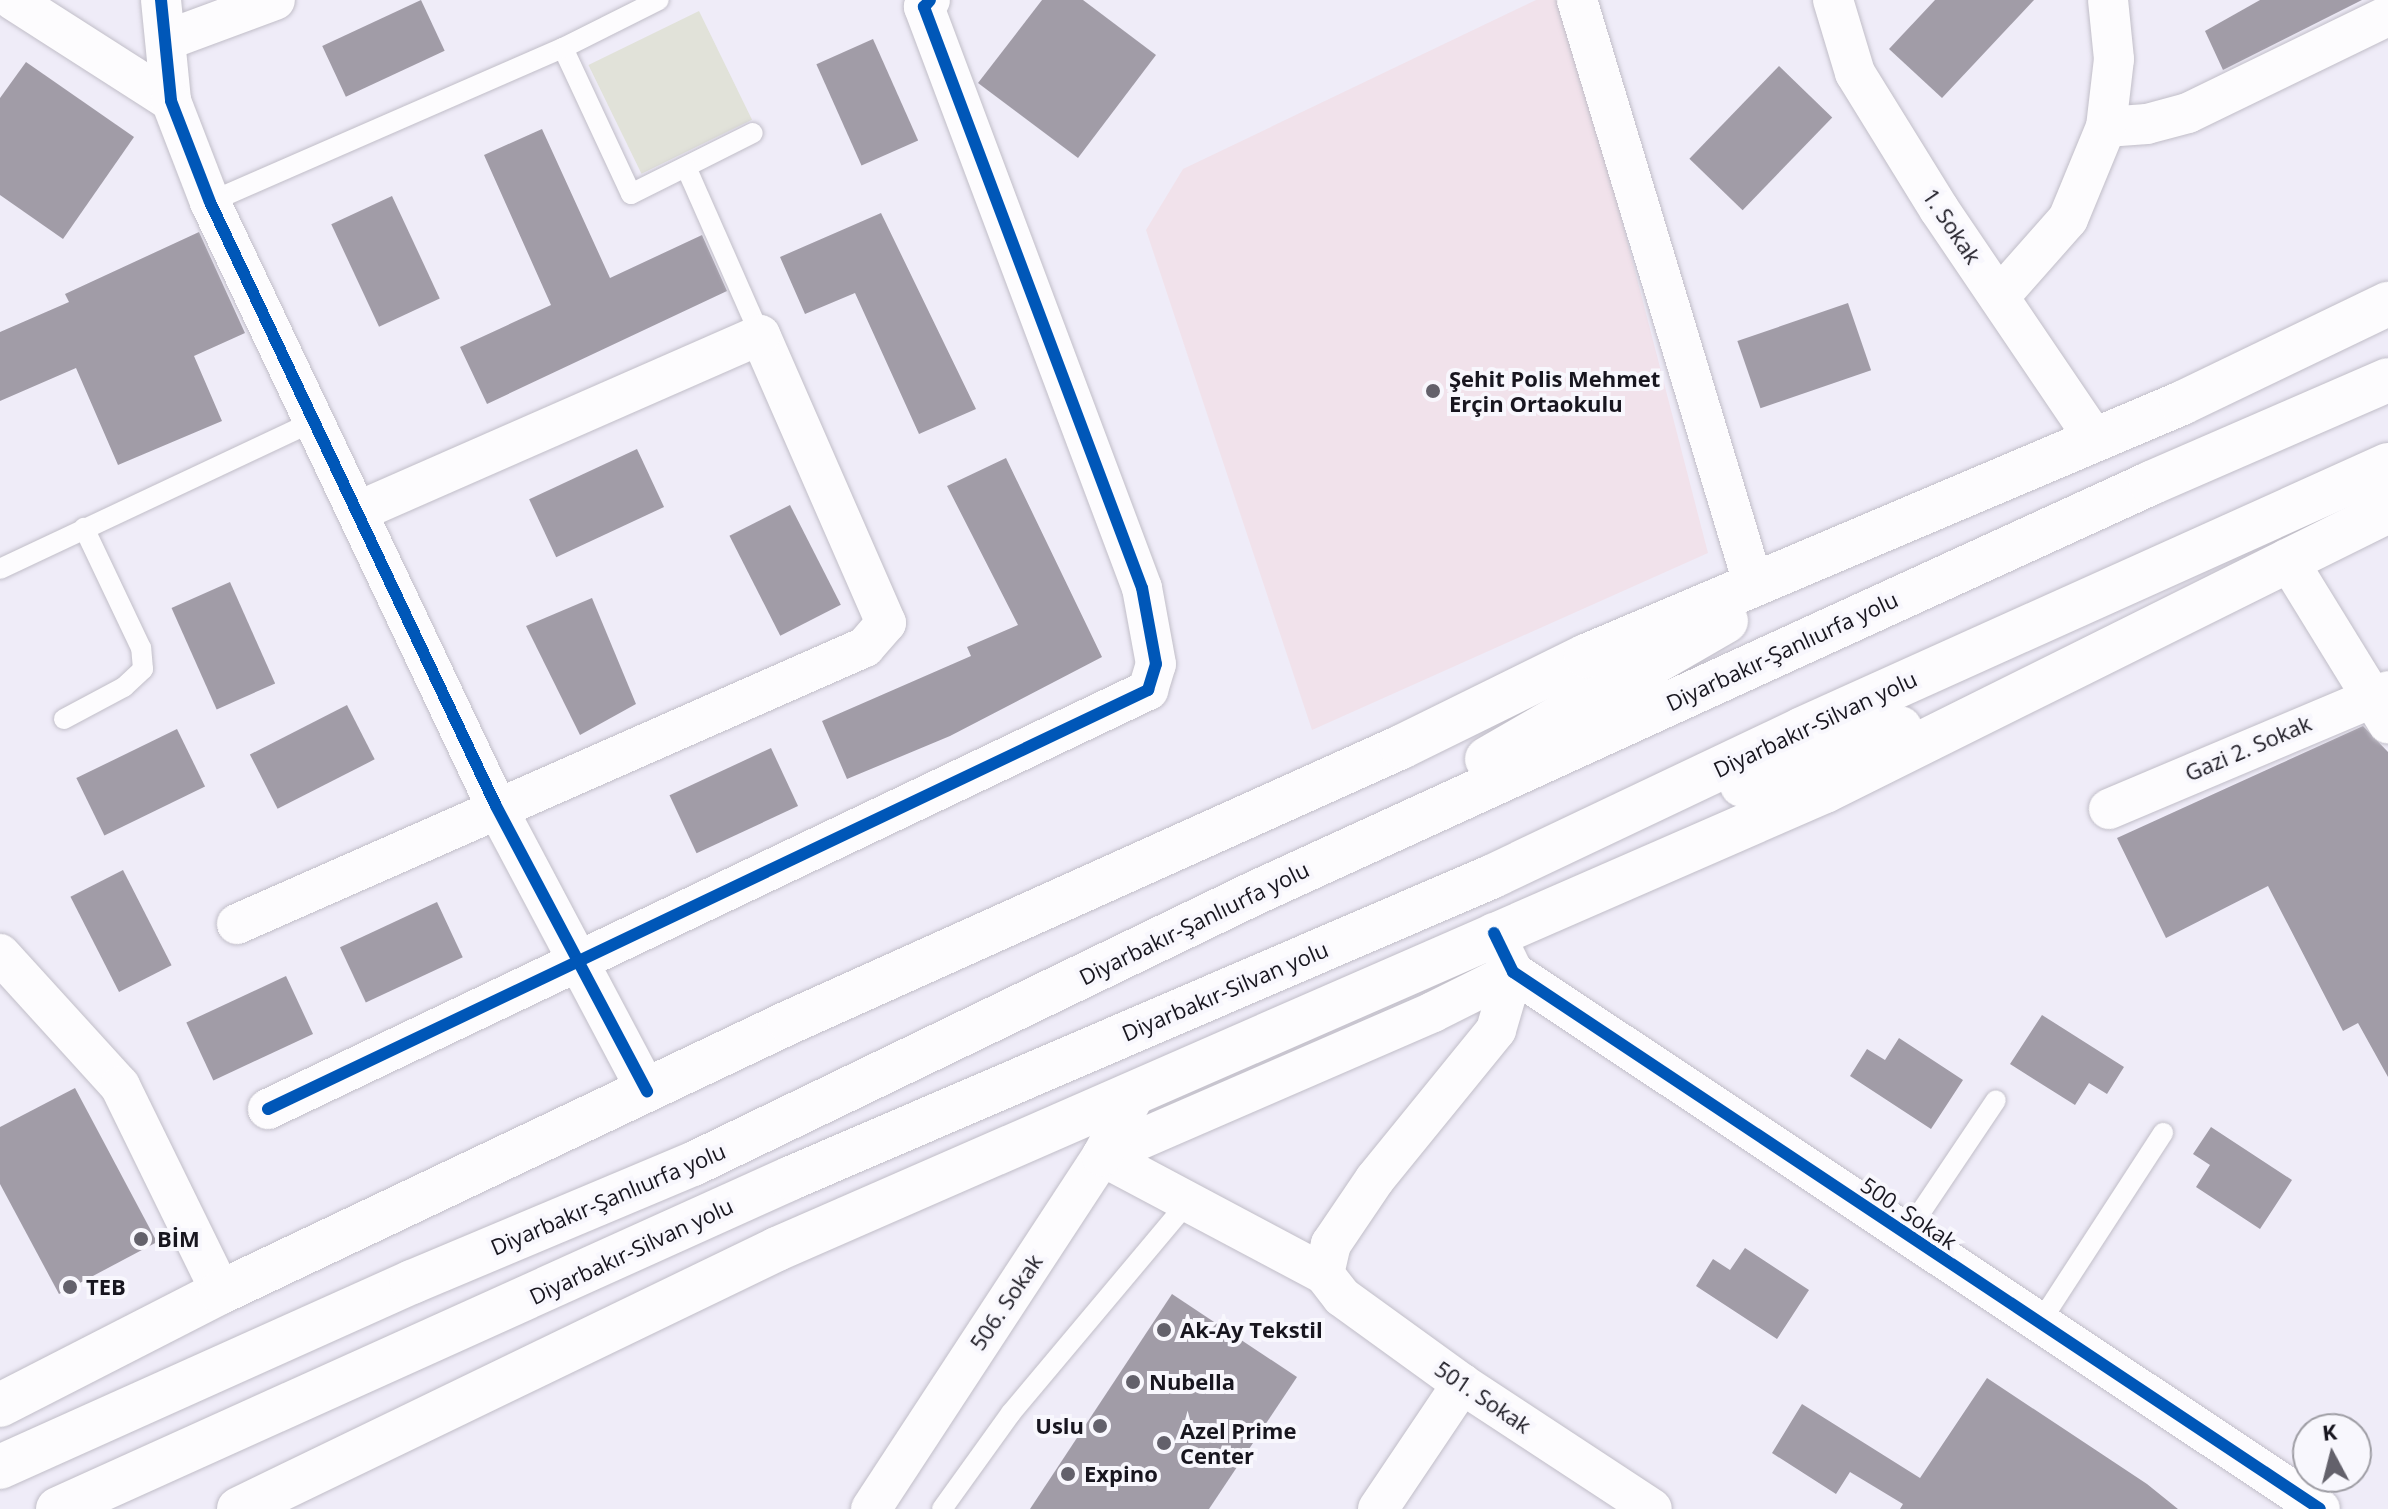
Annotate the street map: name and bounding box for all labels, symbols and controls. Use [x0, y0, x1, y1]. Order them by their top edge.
street label: 1. Sokak [1917, 184, 1987, 268]
place label: Şehit Polis Mehmet Erçin Ortaokulu [1449, 365, 1660, 416]
marker: Şehit Polis Mehmet Erçin Ortaokulu [1424, 382, 1442, 400]
street label: Diyarbakır-Şanlıurfa yolu [1662, 586, 1902, 716]
street label: Diyarbakır-Silvan yolu [1709, 665, 1921, 783]
street label: Gazi 2. Sokak [2181, 710, 2315, 786]
street label: Diyarbakır-Şanlıurfa yolu [1075, 856, 1313, 990]
street label: Diyarbakır-Silvan yolu [1118, 936, 1332, 1046]
street label: Diyarbakır-Şanlıurfa yolu [487, 1137, 729, 1261]
street label: 500. Sokak [1856, 1171, 1962, 1255]
street label: Diyarbakır-Silvan yolu [525, 1192, 737, 1310]
place label: BİM [157, 1226, 200, 1252]
marker: BİM [132, 1230, 150, 1248]
street label: 506. Sokak [964, 1249, 1048, 1355]
place label: TEB [86, 1274, 126, 1300]
marker: TEB [61, 1278, 79, 1296]
place label: Ak-Ay Tekstil [1180, 1317, 1323, 1343]
marker: Ak-Ay Tekstil [1155, 1321, 1173, 1339]
street label: 501. Sokak [1430, 1355, 1536, 1439]
place label: Nubella [1149, 1369, 1235, 1395]
marker: Nubella [1124, 1373, 1142, 1391]
place label: Uslu [1035, 1413, 1084, 1439]
north arrow [2292, 1413, 2372, 1493]
text: K [2320, 1415, 2338, 1447]
marker: Uslu [1091, 1417, 1109, 1435]
place label: Azel Prime Center [1180, 1417, 1296, 1468]
marker: Azel Prime Center [1155, 1434, 1173, 1452]
place label: Expino [1084, 1461, 1158, 1487]
marker: Expino [1059, 1465, 1077, 1483]

